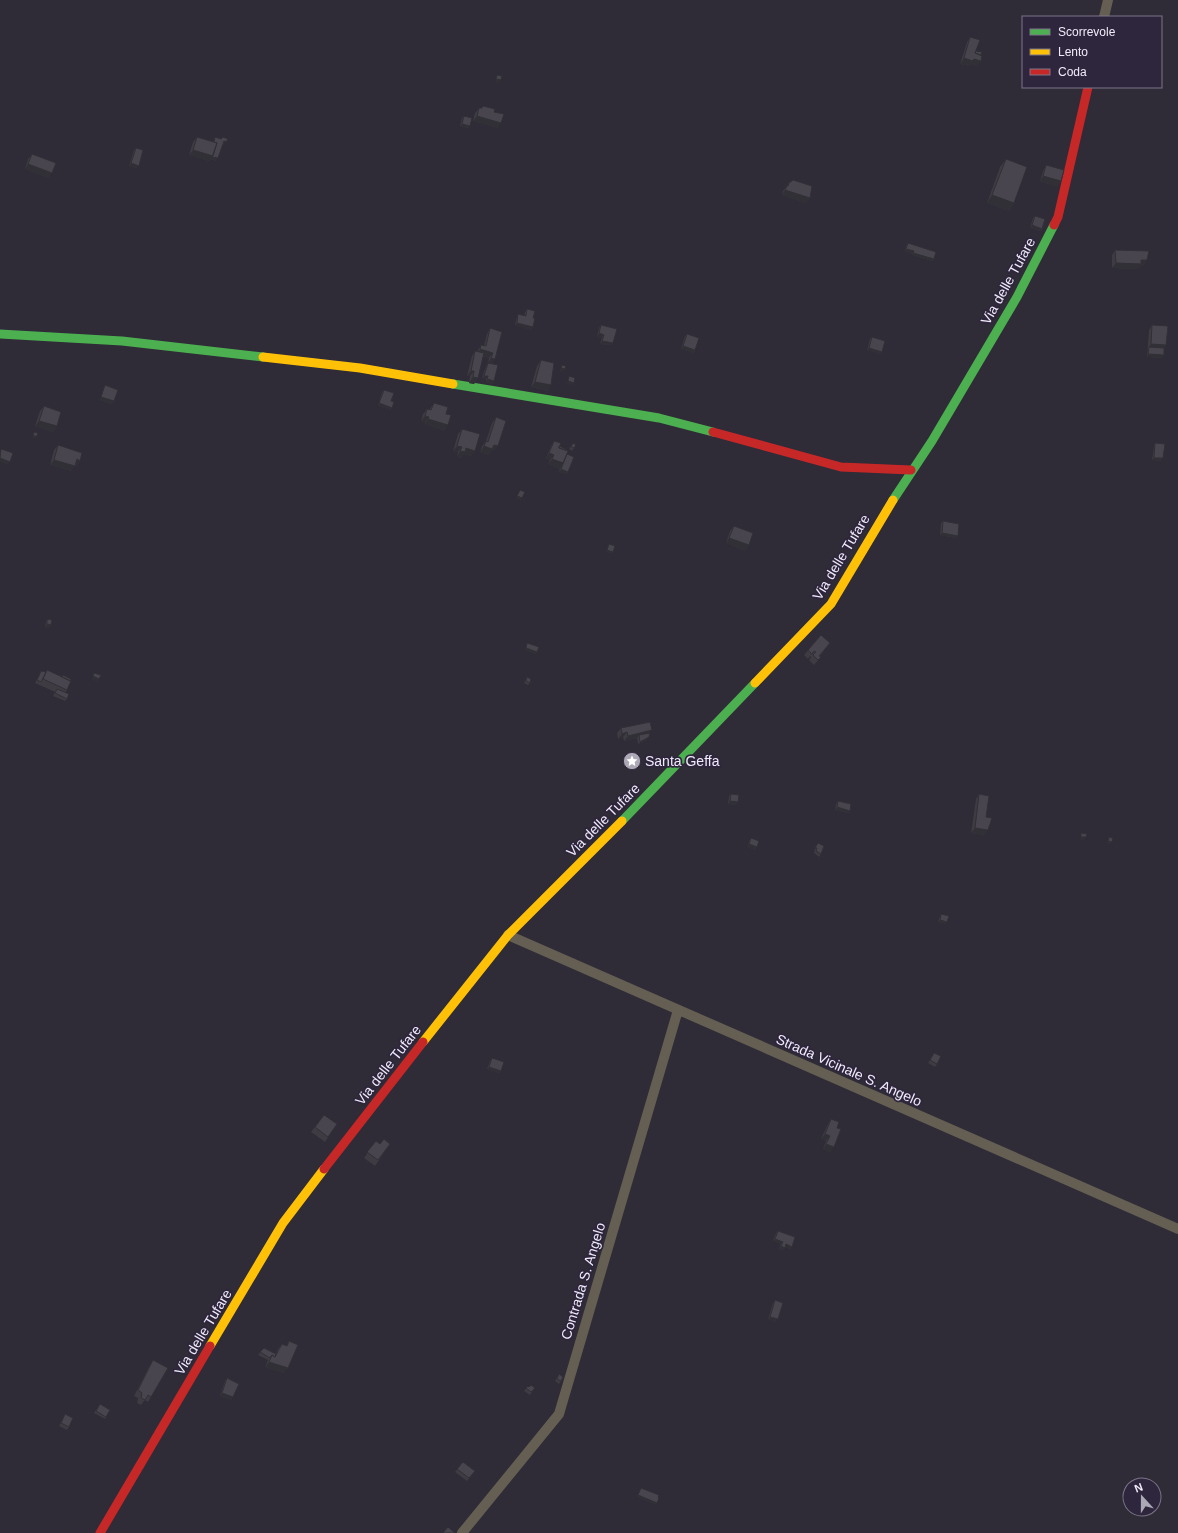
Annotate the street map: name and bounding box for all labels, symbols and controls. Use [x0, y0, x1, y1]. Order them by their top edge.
legend [1022, 16, 1162, 88]
text: Scorrevole [1058, 25, 1116, 39]
text: Lento [1058, 45, 1088, 59]
text: Coda [1058, 65, 1087, 79]
street label: Via delle Tufare [977, 235, 1039, 327]
street label: Via delle Tufare [809, 511, 873, 603]
place icon: Santa Geffa [622, 751, 642, 771]
place label: Santa Geffa [645, 753, 720, 769]
street label: Via delle Tufare [563, 780, 643, 860]
street label: Via delle Tufare [352, 1022, 424, 1108]
street label: Strada Vicinale S. Angelo [774, 1031, 924, 1109]
street label: Contrada S. Angelo [558, 1220, 608, 1341]
street label: Via delle Tufare [171, 1286, 235, 1378]
north arrow [1122, 1477, 1162, 1517]
text: N [1133, 1481, 1144, 1495]

